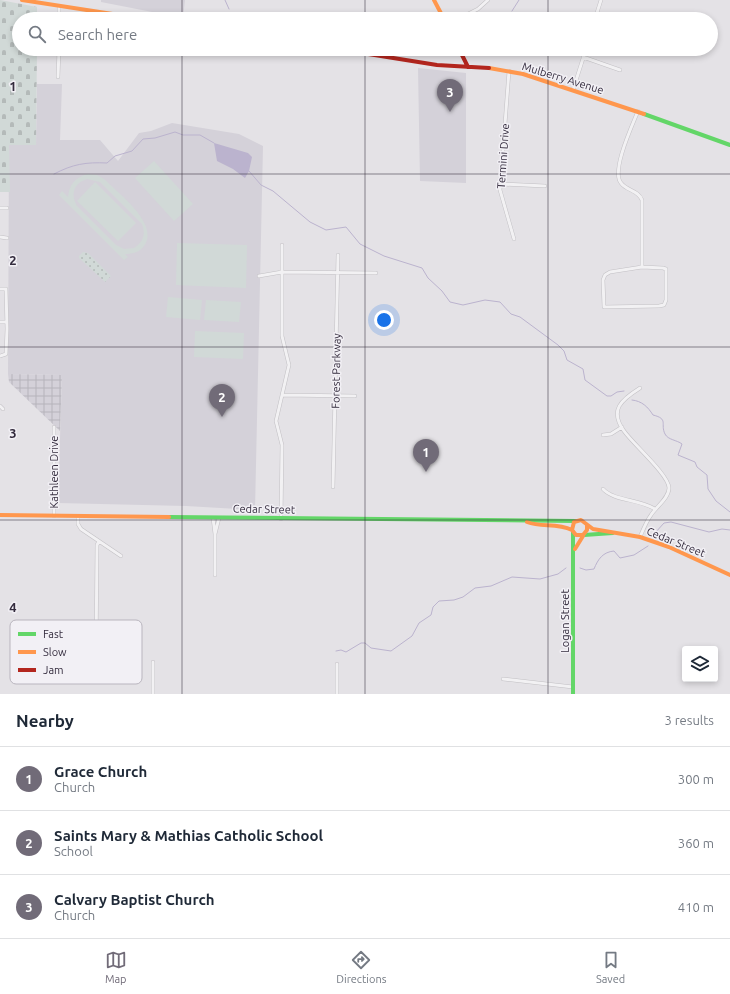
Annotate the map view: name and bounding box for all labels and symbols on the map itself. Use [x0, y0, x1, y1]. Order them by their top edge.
street label: Mulberry Avenue [521, 60, 605, 96]
text: 1 [9, 79, 17, 93]
pin: 3 [437, 79, 463, 112]
street label: Termini Drive [495, 123, 511, 189]
text: 2 [9, 253, 17, 267]
your location [374, 310, 394, 330]
street label: Forest Parkway [329, 333, 343, 409]
pin: 2 [209, 384, 235, 417]
text: 3 [9, 426, 17, 440]
street label: Kathleen Drive [48, 436, 60, 508]
pin: 1 [413, 439, 439, 472]
street label: Cedar Street [233, 502, 296, 516]
street label: Cedar Street [645, 525, 708, 559]
street label: Logan Street [559, 589, 571, 653]
text: 4 [9, 600, 17, 614]
legend [10, 620, 142, 684]
text: Fast [43, 628, 64, 640]
text: Slow [43, 646, 67, 658]
text: Jam [43, 664, 64, 676]

